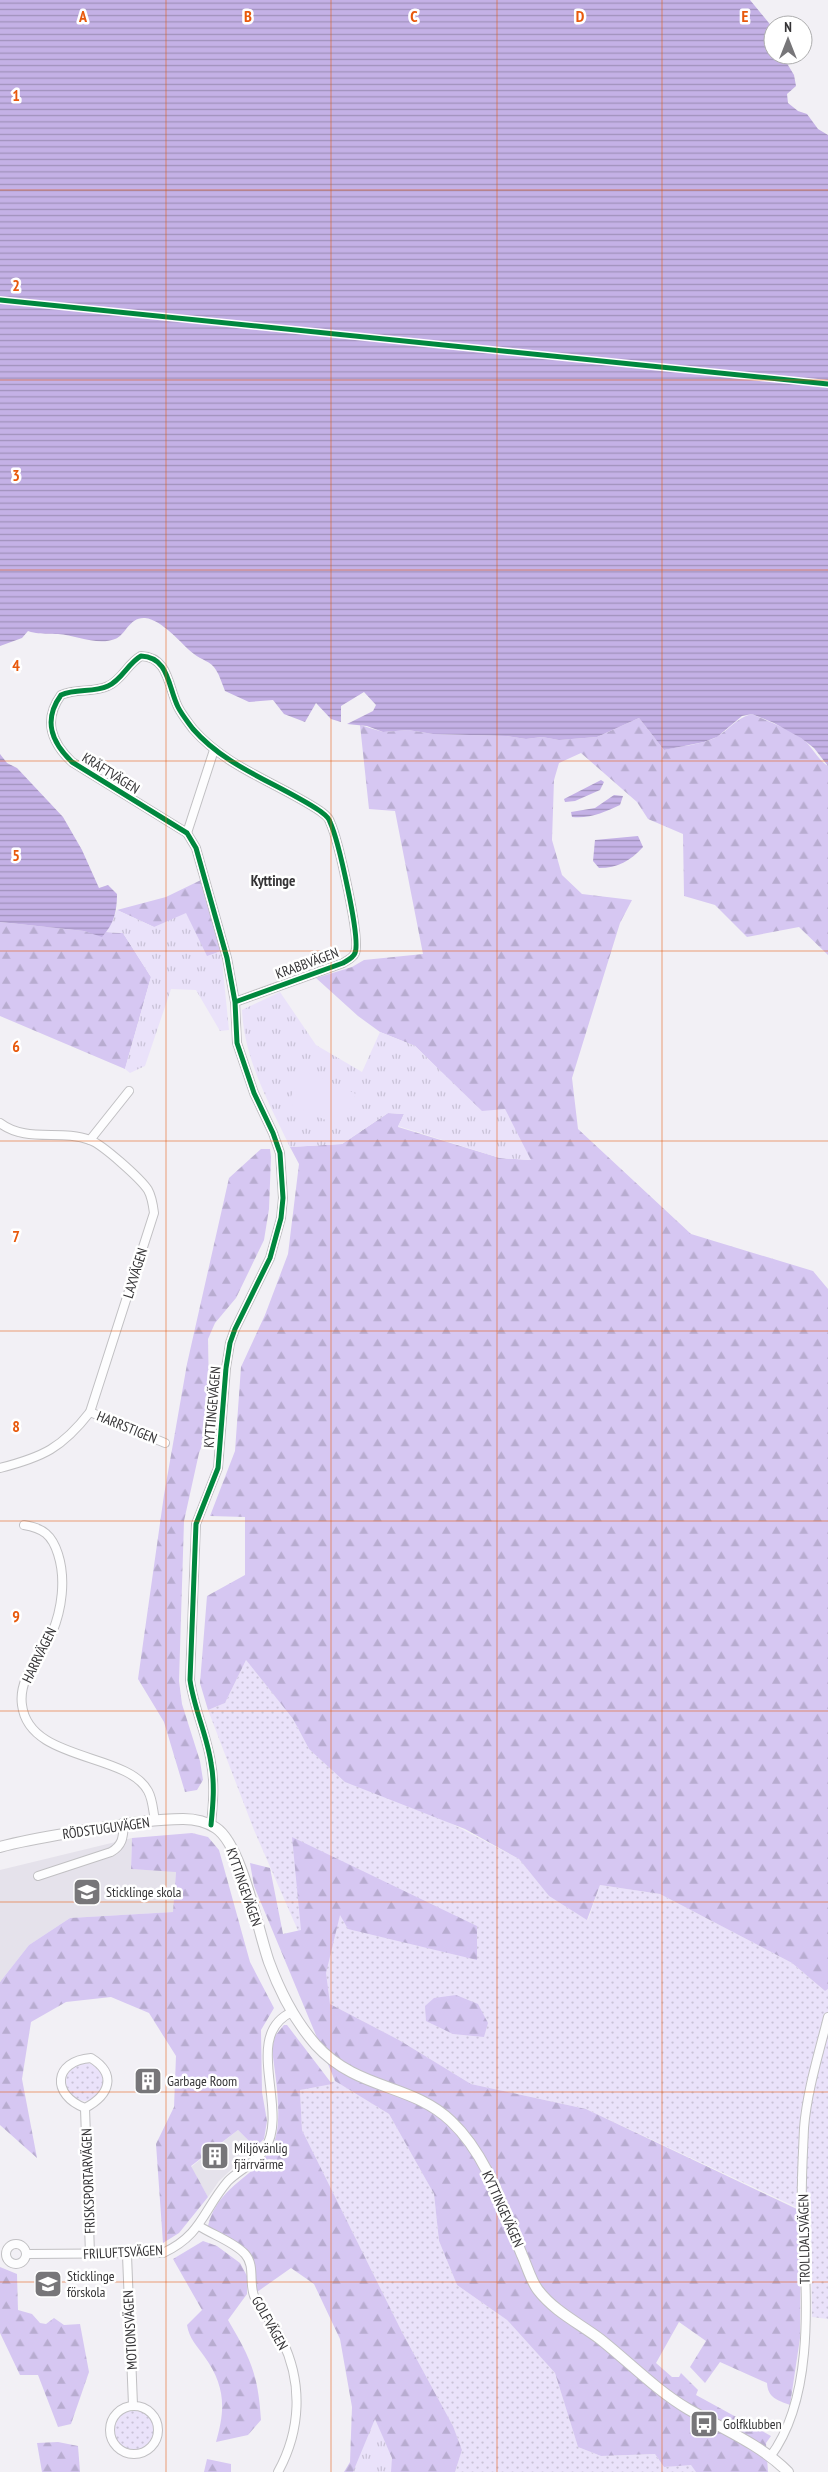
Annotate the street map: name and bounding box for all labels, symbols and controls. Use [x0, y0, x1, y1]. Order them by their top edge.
text: A [78, 6, 88, 26]
text: B [244, 6, 252, 26]
text: C [410, 6, 418, 26]
text: D [576, 6, 585, 26]
text: E [742, 6, 749, 26]
north arrow [763, 15, 813, 65]
text: N [784, 18, 792, 36]
text: 1 [12, 85, 20, 105]
text: 2 [12, 275, 20, 295]
text: 3 [12, 465, 20, 485]
text: 4 [12, 655, 20, 675]
street label: KRÄFTVÄGEN [79, 748, 143, 798]
text: 5 [12, 845, 20, 865]
district label: Kyttinge [251, 871, 295, 890]
street label: KRABBVÄGEN [273, 943, 341, 983]
text: 6 [12, 1036, 20, 1056]
text: 7 [12, 1226, 20, 1246]
street label: LAXVÄGEN [119, 1246, 151, 1300]
street label: KYTTINGEVÄGEN [199, 1365, 225, 1449]
street label: HARRSTIGEN [94, 1407, 160, 1447]
text: 8 [12, 1416, 20, 1436]
text: 9 [12, 1606, 20, 1626]
street label: HARRVÄGEN [18, 1624, 60, 1686]
street label: RÖDSTUGUVÄGEN [61, 1813, 151, 1843]
street label: KYTTINGEVÄGEN [222, 1845, 266, 1929]
school or university icon: Sticklinge skola [72, 1877, 102, 1907]
place label: Sticklinge skola [106, 1883, 181, 1901]
building icon: Garbage Room [133, 2066, 163, 2096]
place label: Garbage Room [167, 2072, 237, 2090]
street label: FRISKSPORTARVÄGEN [77, 2128, 99, 2234]
place label: Miljövänlig fjärrvärme [234, 2139, 288, 2173]
building icon: Miljövänlig fjärrvärme [200, 2141, 230, 2171]
street label: KYTTINGEVÄGEN [478, 2168, 528, 2250]
street label: TROLLDALSVÄGEN [794, 2194, 814, 2284]
street label: FRILUFTSVÄGEN [83, 2241, 163, 2263]
place label: Sticklinge förskola [67, 2267, 115, 2301]
school or university icon: Sticklinge förskola [33, 2269, 63, 2299]
street label: MOTIONSVÄGEN [119, 2290, 141, 2370]
street label: GOLFVÄGEN [248, 2293, 292, 2353]
bus stop icon: Golfklubben [689, 2409, 719, 2439]
place label: Golfklubben [723, 2415, 782, 2433]

